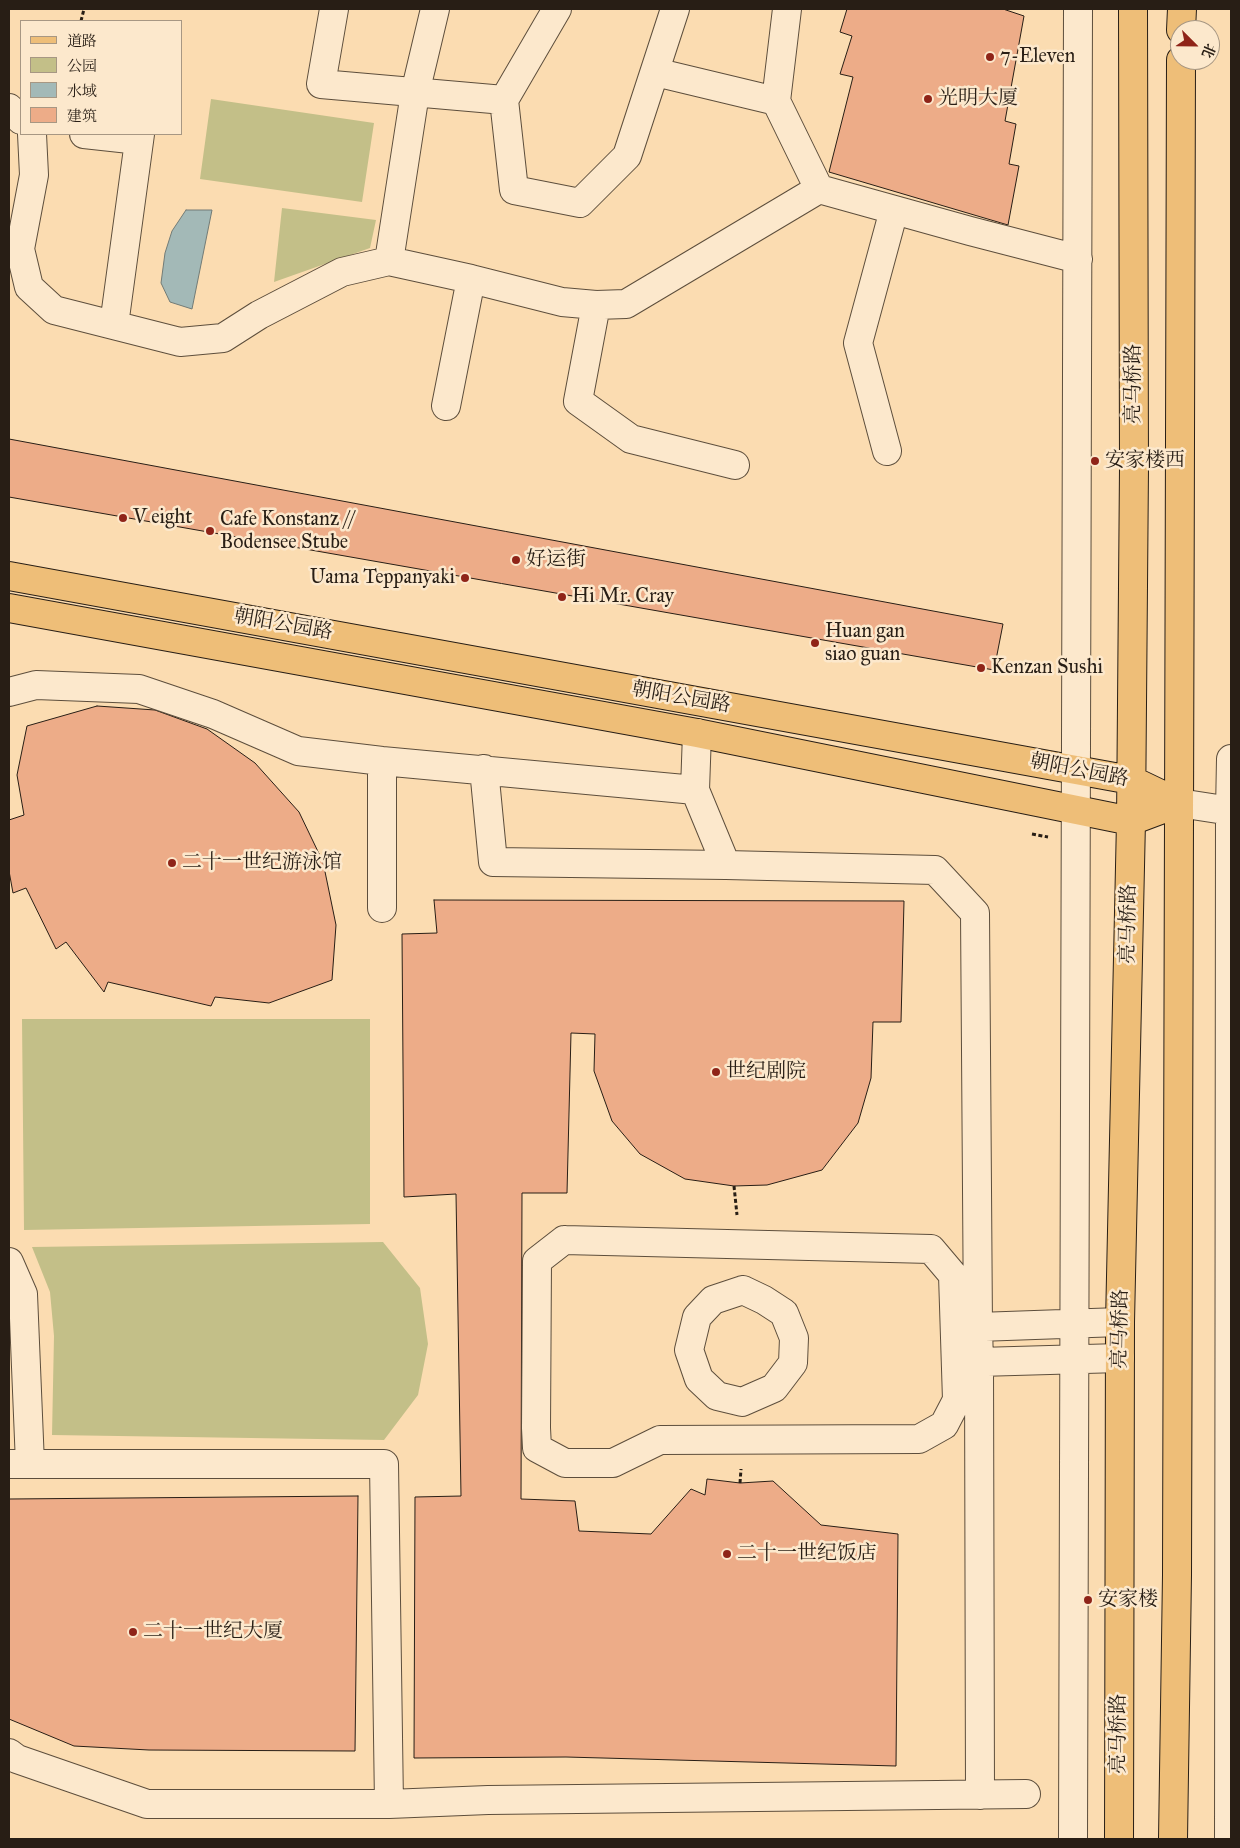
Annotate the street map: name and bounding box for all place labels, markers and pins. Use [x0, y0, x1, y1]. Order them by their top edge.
place label: 7-Eleven [1000, 45, 1075, 69]
marker: 7-Eleven [984, 51, 996, 63]
place label: 光明大厦 [938, 87, 1018, 111]
marker: 光明大厦 [922, 93, 934, 105]
place label: 安家楼西 [1105, 449, 1185, 473]
marker: 安家楼西 [1089, 455, 1101, 467]
place label: V eight [133, 506, 192, 530]
place label: Cafe Konstanz // Bodensee Stube [220, 508, 354, 555]
marker: V eight [117, 512, 129, 524]
marker: Cafe Konstanz // Bodensee Stube [204, 525, 216, 537]
place label: 好运街 [526, 548, 586, 572]
marker: 好运街 [510, 554, 522, 566]
place label: Uama Teppanyaki [310, 566, 455, 590]
marker: Uama Teppanyaki [459, 572, 471, 584]
place label: Hi Mr. Cray [572, 585, 674, 609]
marker: Hi Mr. Cray [556, 591, 568, 603]
place label: Huan gan siao guan [825, 620, 905, 667]
marker: Huan gan siao guan [809, 637, 821, 649]
place label: Kenzan Sushi [991, 656, 1103, 680]
marker: Kenzan Sushi [975, 662, 987, 674]
place label: 二十一世纪游泳馆 [182, 851, 342, 875]
marker: 二十一世纪游泳馆 [166, 857, 178, 869]
place label: 世纪剧院 [726, 1060, 806, 1084]
marker: 世纪剧院 [710, 1066, 722, 1078]
place label: 二十一世纪饭店 [737, 1542, 877, 1566]
marker: 二十一世纪饭店 [721, 1548, 733, 1560]
place label: 安家楼 [1098, 1588, 1158, 1612]
marker: 安家楼 [1082, 1594, 1094, 1606]
place label: 二十一世纪大厦 [143, 1620, 283, 1644]
marker: 二十一世纪大厦 [127, 1626, 139, 1638]

